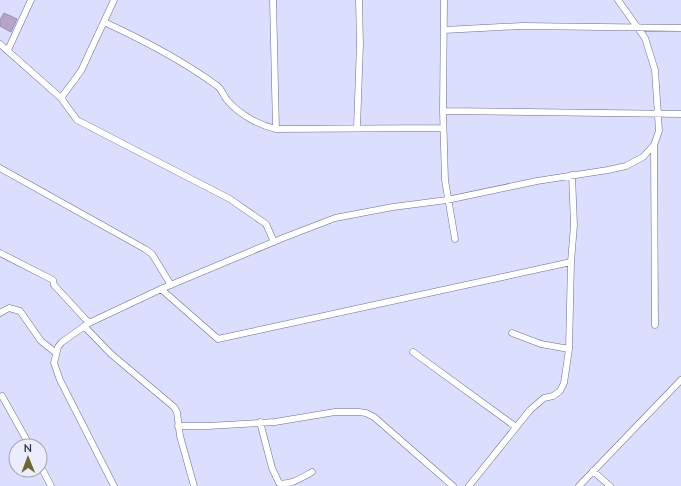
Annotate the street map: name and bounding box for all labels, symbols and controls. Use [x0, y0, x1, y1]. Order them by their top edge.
north arrow [8, 438, 48, 478]
text: N [24, 441, 32, 455]

